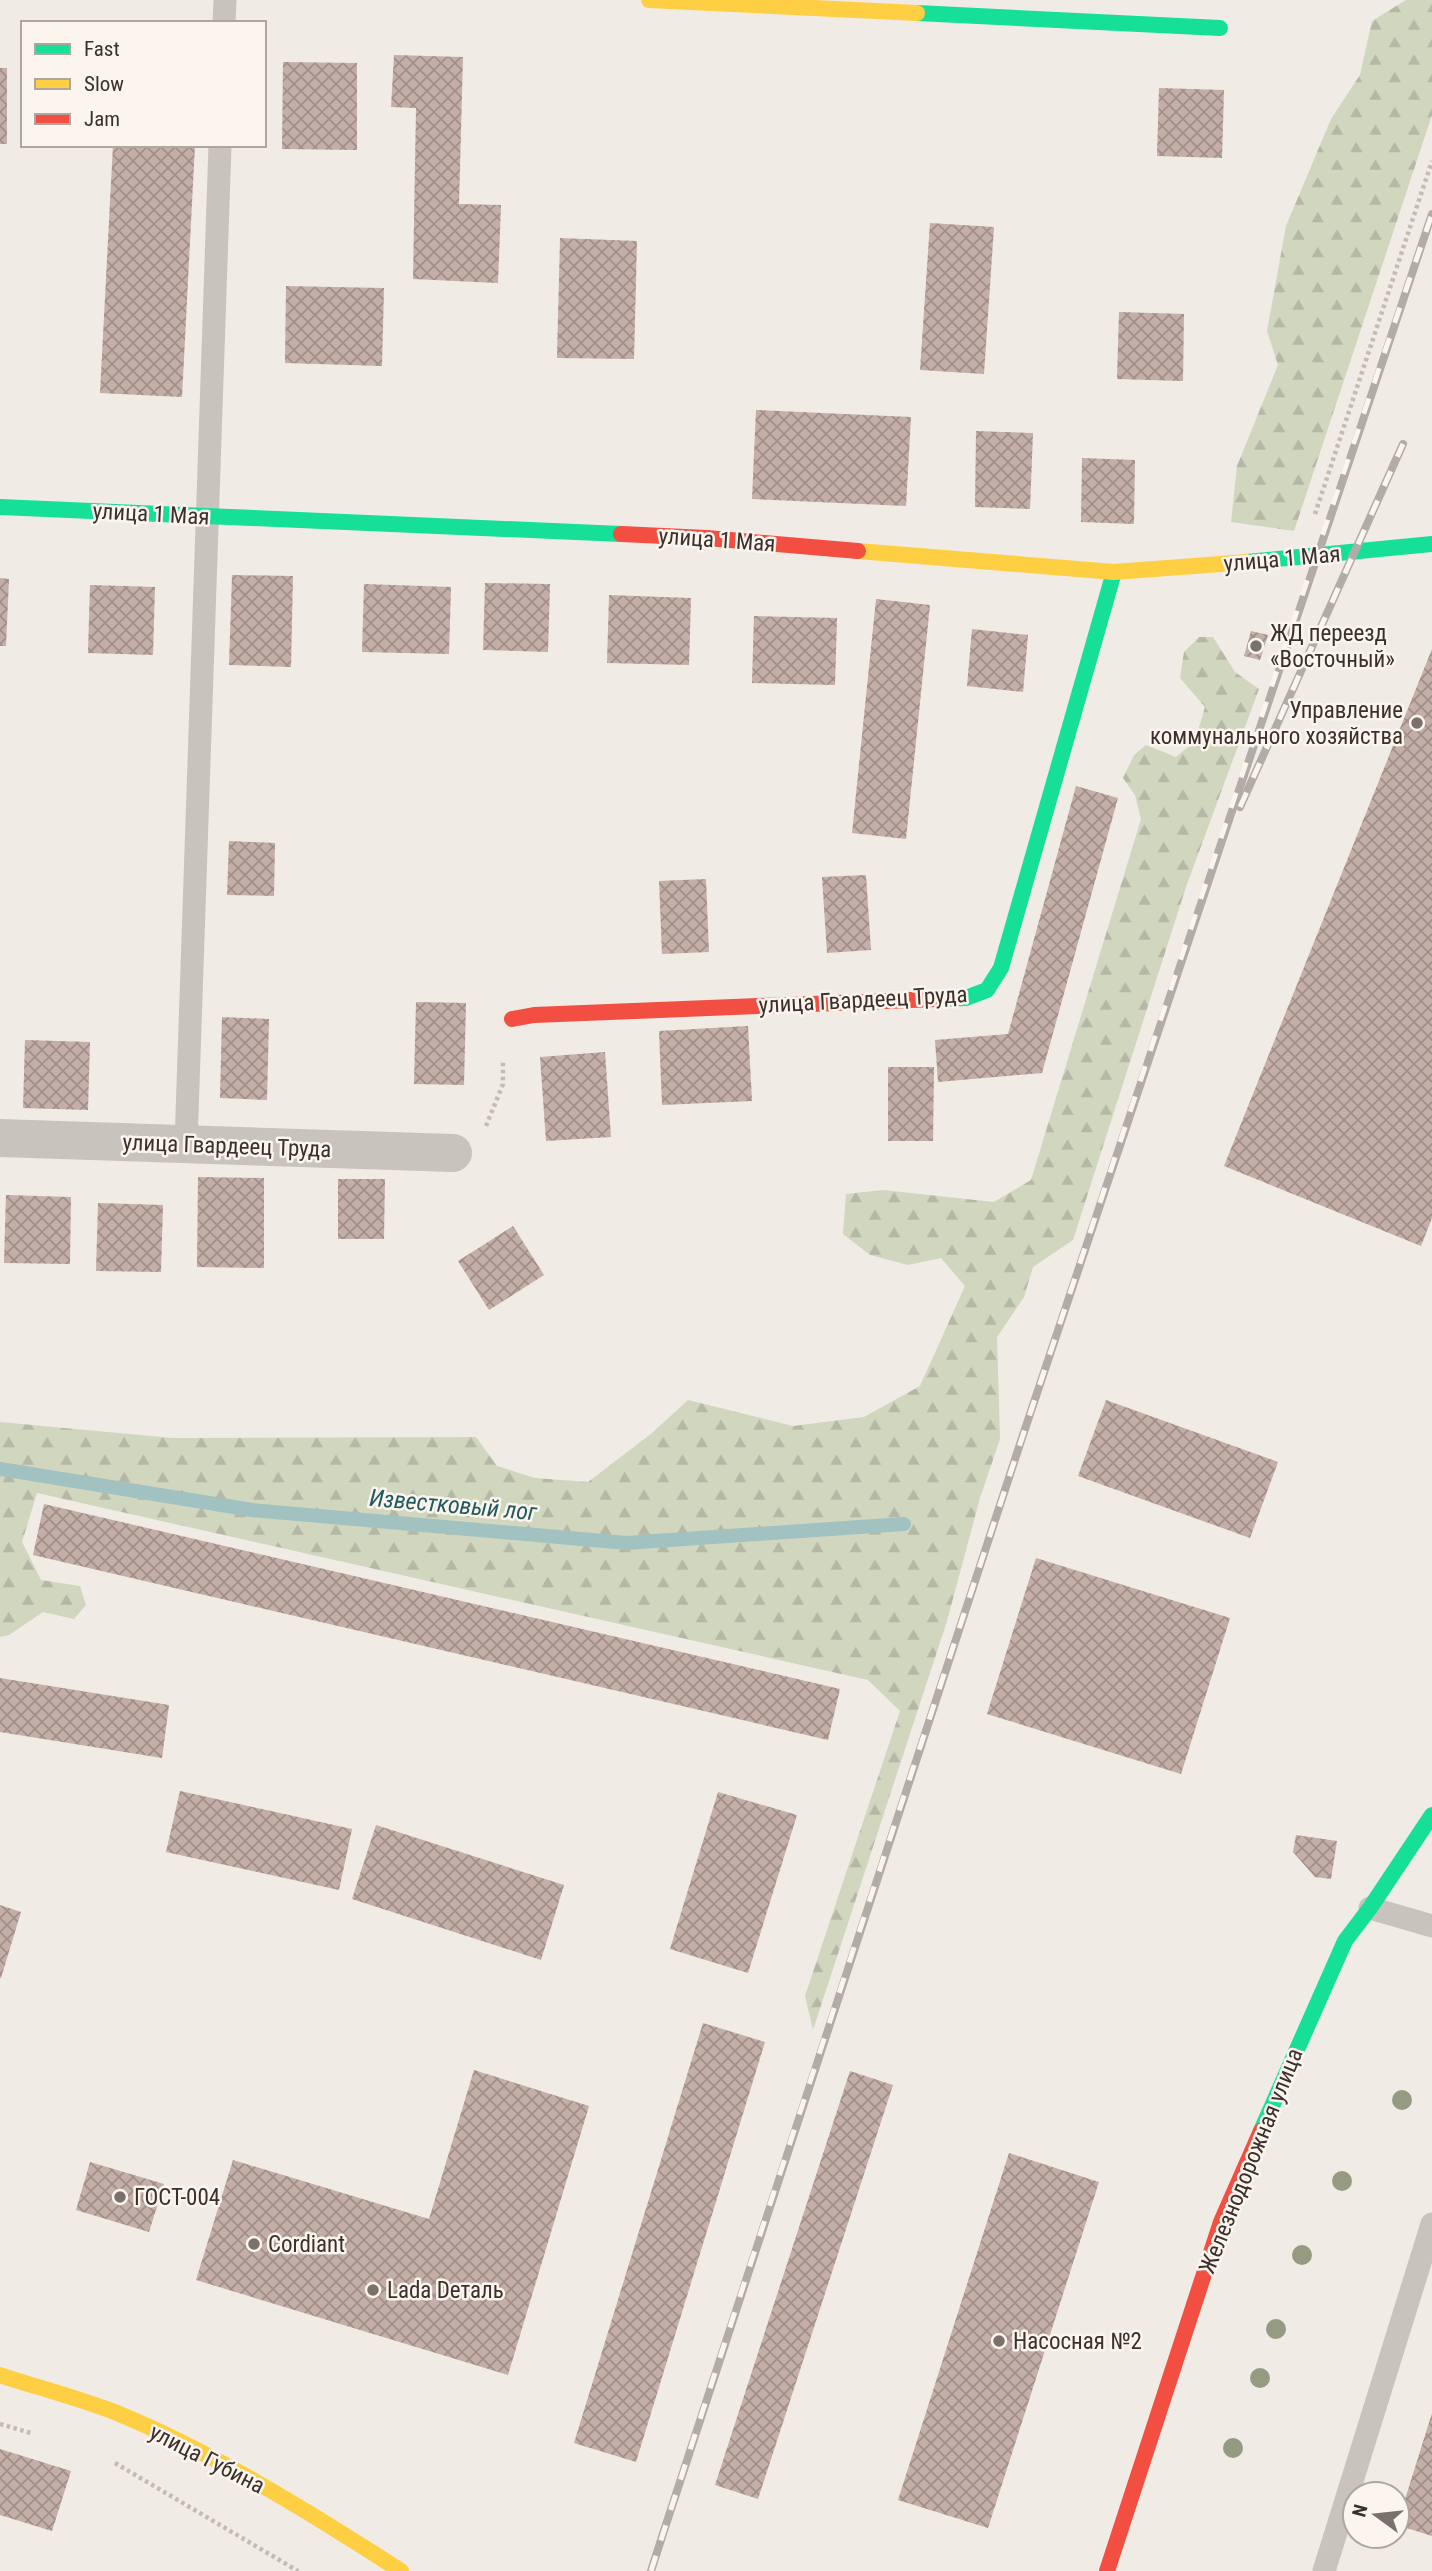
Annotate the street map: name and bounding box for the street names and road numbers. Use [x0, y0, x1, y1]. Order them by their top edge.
street label: улица 1 Мая [92, 497, 210, 531]
street label: улица 1 Мая [658, 522, 776, 558]
street label: улица 1 Мая [1223, 540, 1341, 578]
street label: улица Гвардеец Труда [758, 981, 968, 1019]
street label: улица Гвардеец Труда [122, 1129, 332, 1163]
street label: Железнодорожная улица [1193, 2044, 1309, 2278]
street label: улица Губина [145, 2418, 269, 2500]

